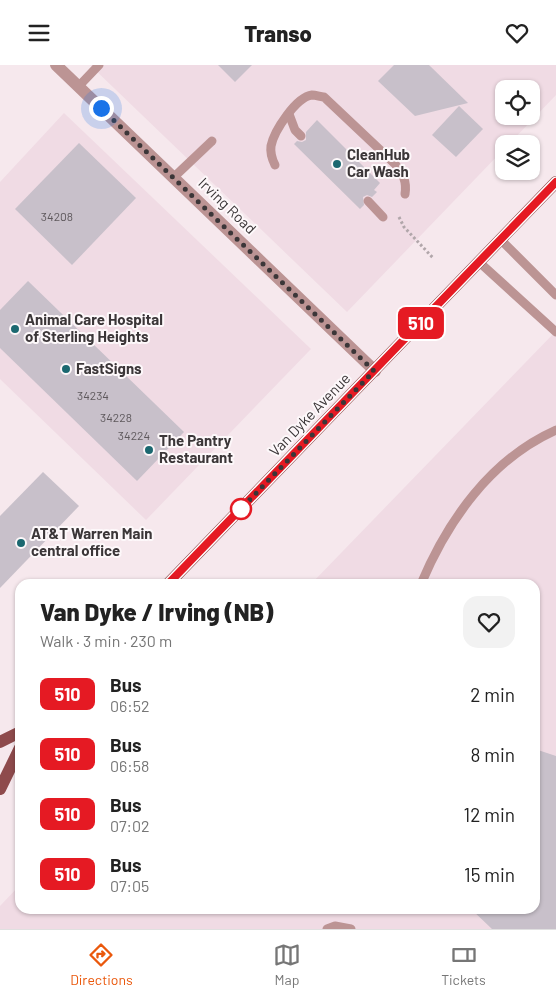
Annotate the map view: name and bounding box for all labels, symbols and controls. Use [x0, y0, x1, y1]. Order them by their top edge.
icon: menu [25, 19, 53, 47]
icon: heart [503, 19, 531, 47]
text: Transo [244, 20, 312, 46]
map controls [495, 80, 540, 180]
button: locate [495, 80, 540, 125]
your location [89, 96, 114, 121]
button: layers [495, 135, 540, 180]
place label: CleanHub Car Wash [347, 145, 410, 180]
marker: CleanHub Car Wash [331, 158, 343, 170]
street label: Irving Road [195, 173, 260, 237]
house number: 34208 [41, 209, 73, 223]
line badge: 510 [392, 307, 450, 339]
place label: Animal Care Hospital of Sterling Heights [25, 310, 163, 345]
text: 510 [408, 312, 434, 334]
marker: Animal Care Hospital of Sterling Heights [9, 323, 21, 335]
place label: FastSigns [76, 359, 142, 377]
marker: FastSigns [60, 363, 72, 375]
street label: Van Dyke Avenue [265, 369, 354, 460]
house number: 34234 [77, 388, 109, 402]
house number: 34228 [100, 410, 132, 424]
house number: 34224 [118, 428, 150, 442]
place label: The Pantry Restaurant [159, 431, 233, 466]
marker: The Pantry Restaurant [143, 444, 155, 456]
unlabelled marker [230, 498, 252, 520]
place label: AT&T Warren Main central office [31, 524, 152, 559]
marker: AT&T Warren Main central office [15, 537, 27, 549]
button: heart [463, 596, 515, 648]
text: Van Dyke / Irving (NB) [40, 597, 273, 626]
text: Walk · 3 min · 230 m [40, 631, 172, 650]
text: Bus [110, 673, 142, 696]
text: 510 [54, 683, 81, 705]
text: 2 min [470, 683, 515, 706]
text: 06:52 [110, 696, 150, 715]
text: Bus [110, 733, 142, 756]
text: 510 [54, 743, 81, 765]
text: 8 min [471, 743, 515, 766]
text: 06:58 [110, 756, 149, 775]
text: Bus [110, 793, 142, 816]
text: 510 [54, 803, 81, 825]
text: 12 min [464, 803, 515, 826]
text: 07:02 [110, 816, 150, 835]
text: Bus [110, 853, 142, 876]
text: 510 [54, 863, 81, 885]
text: 15 min [464, 863, 515, 886]
text: 07:05 [110, 876, 149, 895]
tab: Directions [70, 941, 133, 988]
tab: Map [273, 941, 301, 988]
tab: Tickets [441, 941, 486, 988]

